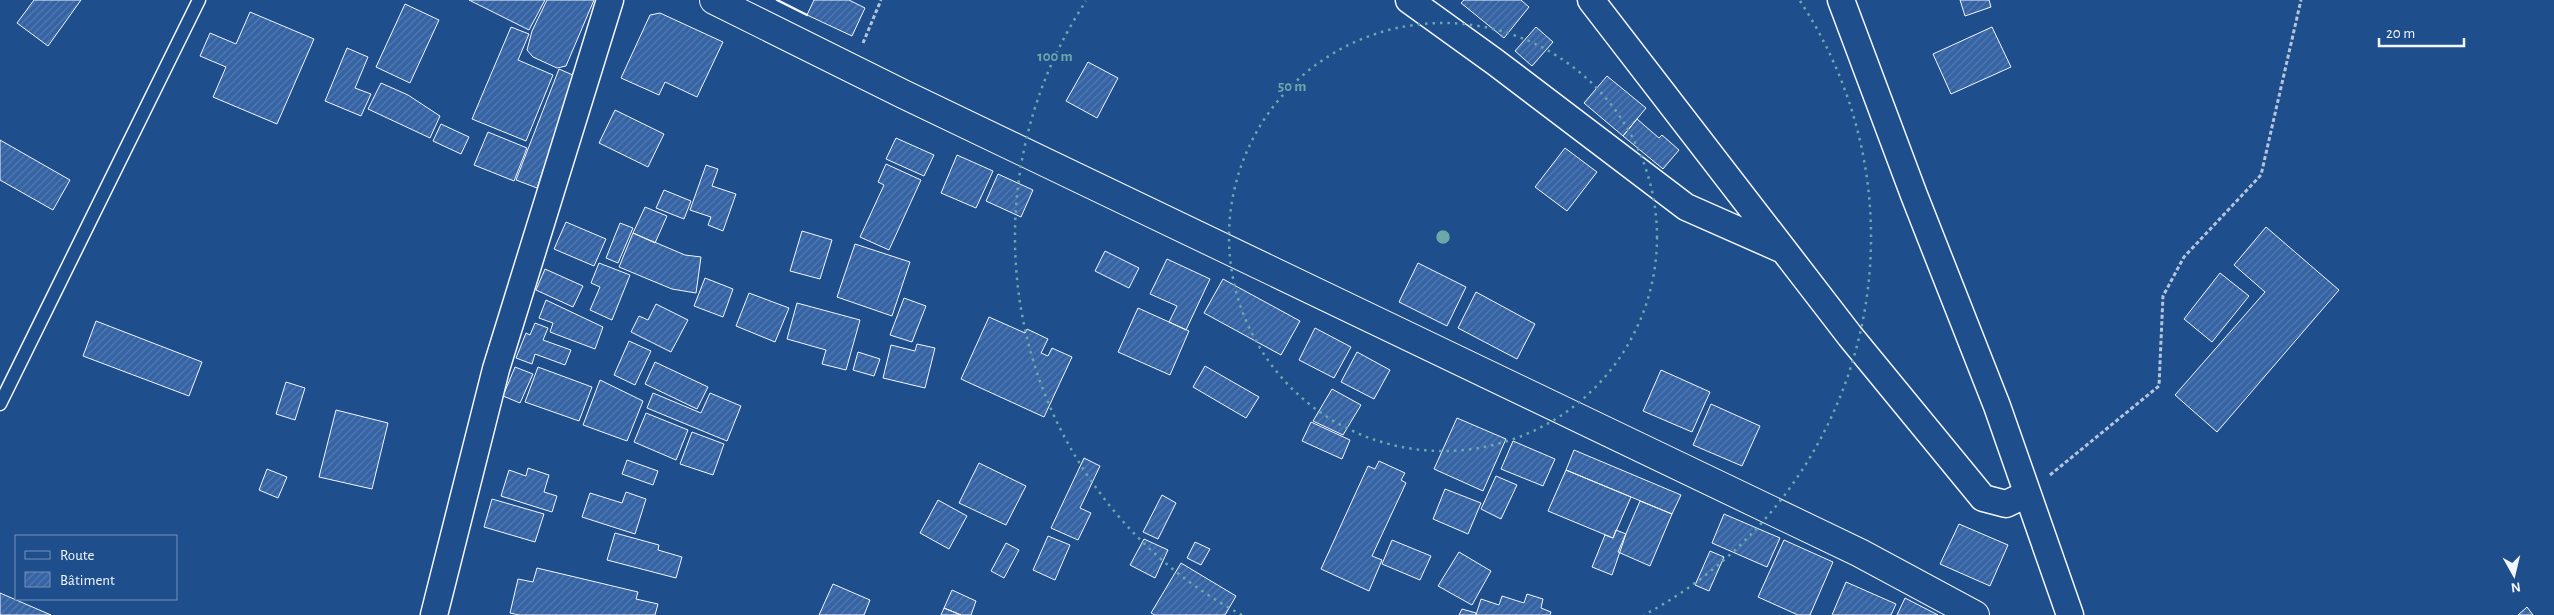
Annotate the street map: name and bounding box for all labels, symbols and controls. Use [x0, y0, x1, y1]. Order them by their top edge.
scale bar [2379, 15, 2464, 47]
text: 20 m [2386, 26, 2415, 41]
text: 100 m [1037, 49, 1073, 64]
text: 50 m [1278, 79, 1306, 94]
centre of rings [1434, 228, 1452, 246]
legend [15, 535, 178, 600]
text: Route [60, 548, 94, 563]
north arrow [2489, 550, 2539, 600]
text: Bâtiment [60, 573, 115, 588]
text: N [2510, 579, 2521, 594]

